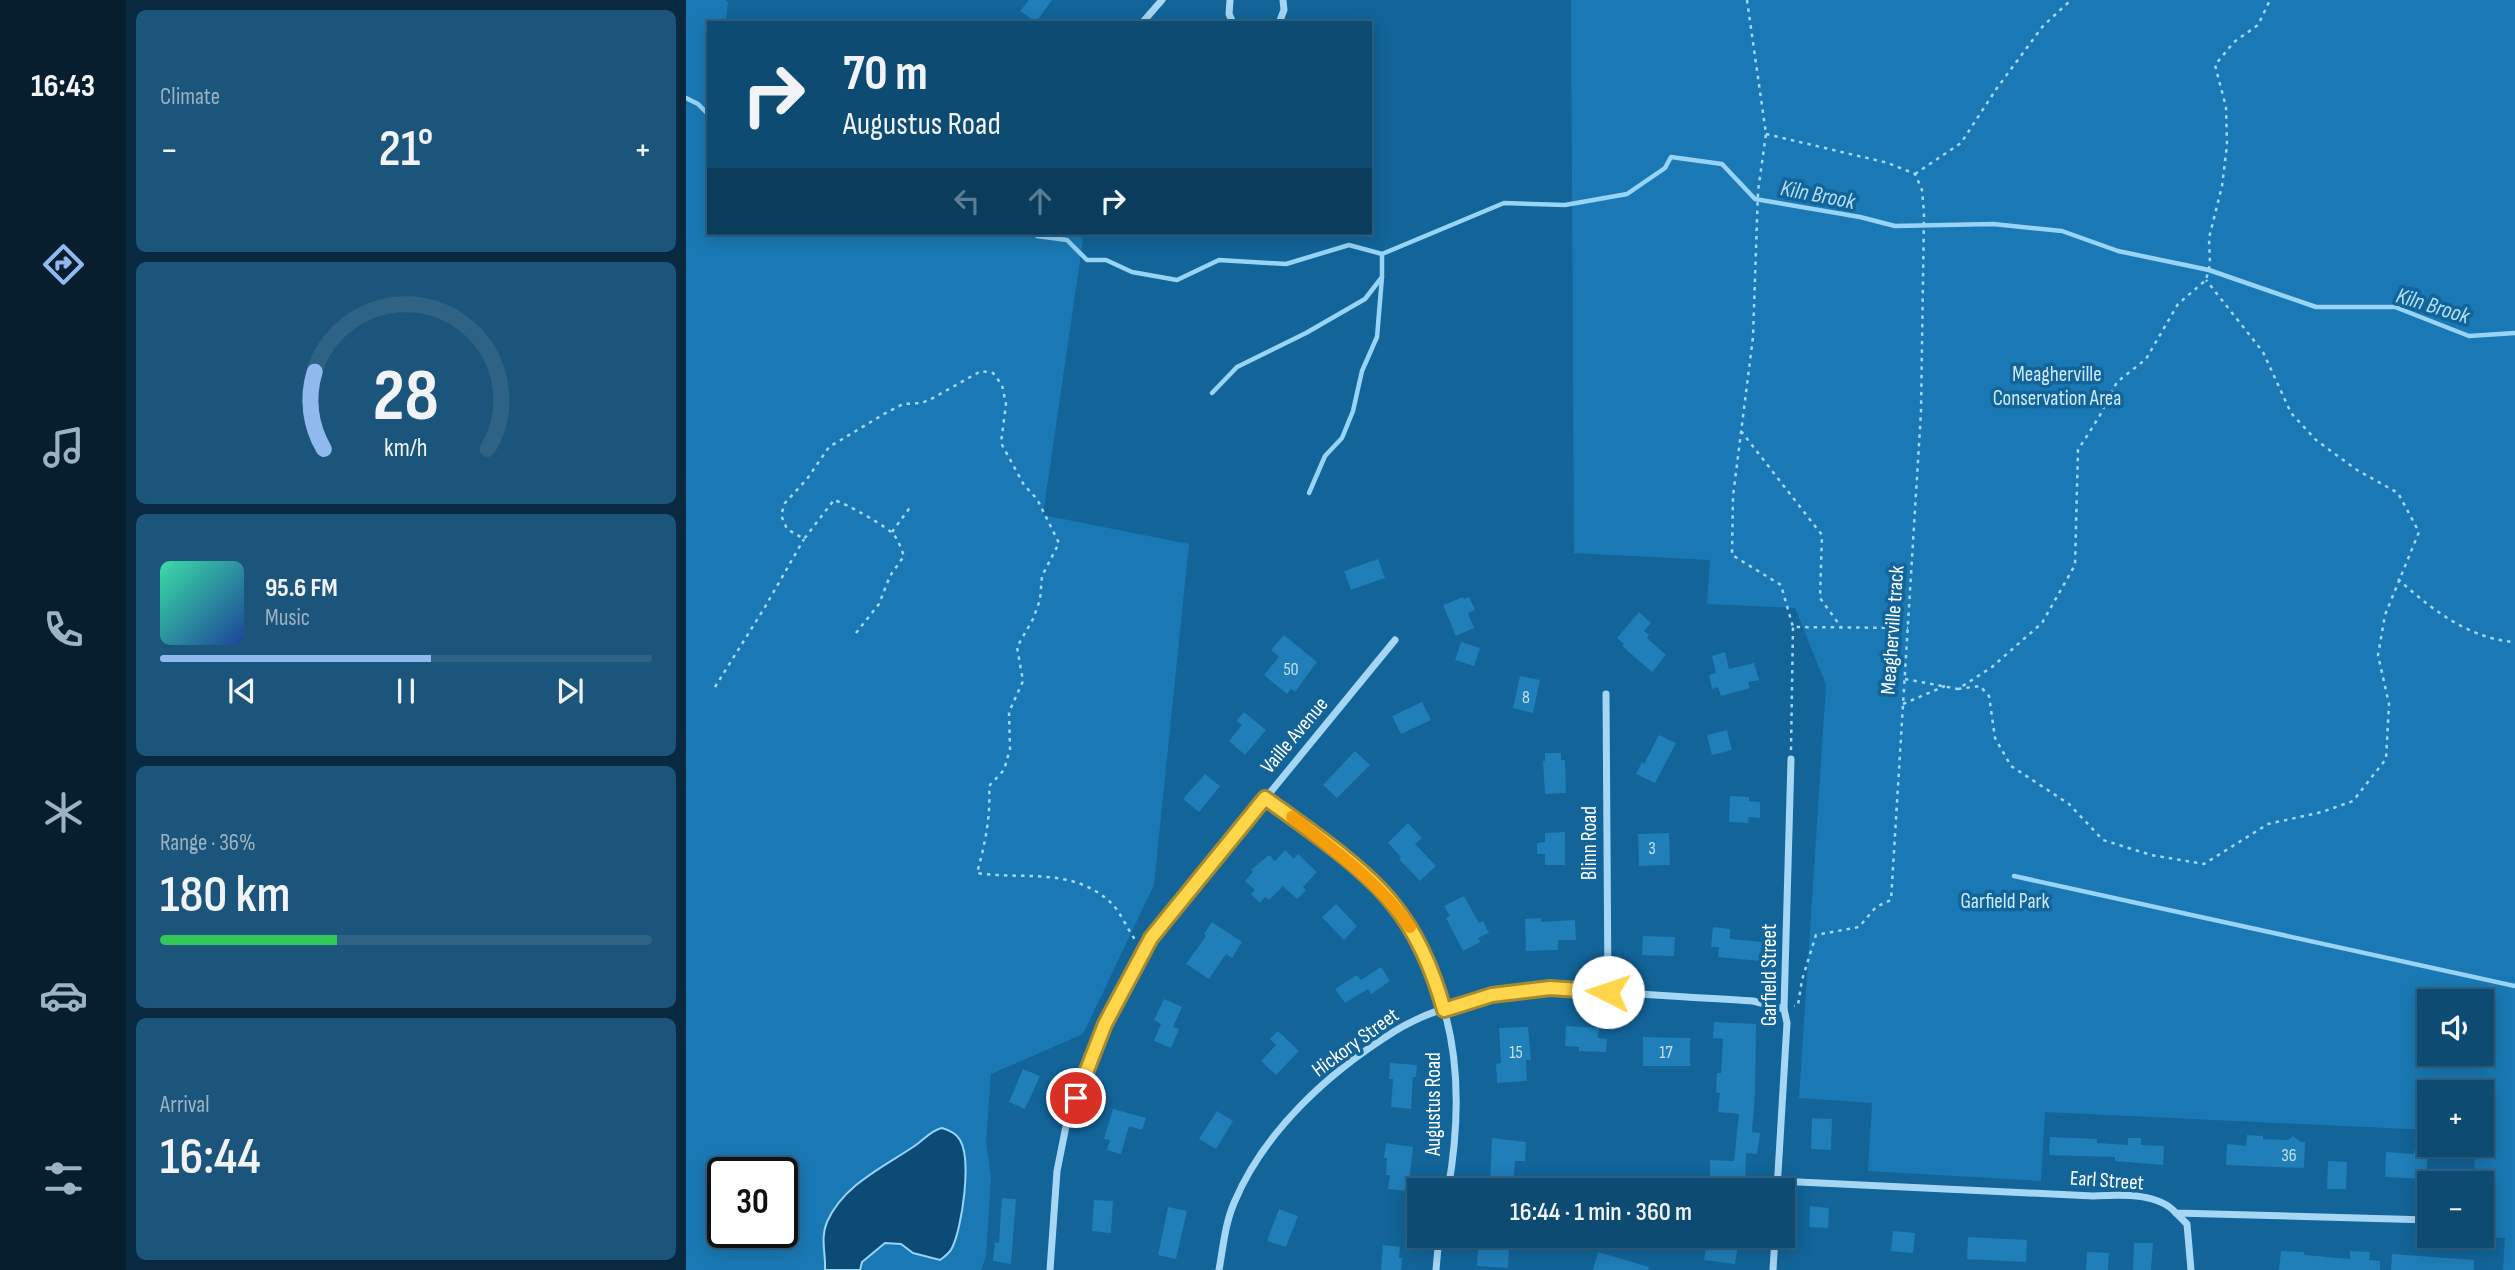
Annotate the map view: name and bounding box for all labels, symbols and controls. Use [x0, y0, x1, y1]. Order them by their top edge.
text: 70 m [843, 45, 928, 104]
icon: right [728, 49, 819, 140]
text: 16:43 [31, 67, 95, 106]
text: Climate [160, 83, 220, 111]
text: Augustus Road [843, 105, 1001, 144]
text: 21° [379, 118, 433, 181]
text: − [160, 128, 179, 173]
text: + [633, 128, 652, 173]
water label: Kiln Brook [1778, 174, 1859, 216]
icon: left [948, 182, 986, 220]
icon: ahead [1021, 182, 1059, 220]
icon: right [1094, 182, 1132, 220]
icon: directions [39, 240, 88, 289]
water label: Kiln Brook [2393, 282, 2474, 331]
text: 28 [373, 353, 439, 441]
park label: Meagherville Conservation Area [1993, 362, 2121, 411]
icon: music [39, 423, 88, 472]
text: km/h [384, 433, 428, 464]
street label: Meagherville track [1876, 565, 1909, 695]
text: 95.6 FM [265, 573, 338, 604]
text: Music [265, 604, 310, 632]
icon: phone [39, 605, 88, 654]
house number: 50 [1283, 659, 1299, 680]
icon: previous [223, 672, 261, 710]
icon: pause [387, 672, 425, 710]
icon: next [551, 672, 589, 710]
house number: 8 [1522, 687, 1530, 708]
street label: Vaille Avenue [1255, 692, 1333, 778]
icon: climate [39, 788, 88, 837]
street label: Blinn Road [1577, 806, 1602, 880]
text: Range · 36% [160, 829, 256, 857]
house number: 3 [1648, 838, 1656, 859]
text: 180 km [160, 864, 291, 927]
park label: Garfield Park [1960, 889, 2050, 914]
street label: Garfield Street [1757, 924, 1782, 1026]
position arrow [1571, 955, 1645, 1029]
icon: car [39, 971, 88, 1020]
map controls [2417, 989, 2494, 1248]
button: sound [2417, 989, 2494, 1066]
street label: Hickory Street [1307, 1003, 1404, 1082]
house number: 15 [1509, 1042, 1523, 1063]
house number: 17 [1659, 1042, 1674, 1063]
street label: Augustus Road [1421, 1052, 1446, 1157]
pin [1046, 1068, 1106, 1128]
icon: arrive [1057, 1079, 1095, 1117]
button: + [2417, 1080, 2494, 1157]
text: Arrival [160, 1091, 209, 1119]
text: 16:44 [160, 1126, 261, 1189]
house number: 36 [2281, 1145, 2297, 1166]
icon: filters [39, 1154, 88, 1203]
speed limit sign: 30 [707, 1157, 798, 1248]
street label: Earl Street [2069, 1165, 2145, 1196]
button: − [2417, 1171, 2494, 1248]
text: 16:44 · 1 min · 360 m [1510, 1197, 1692, 1228]

